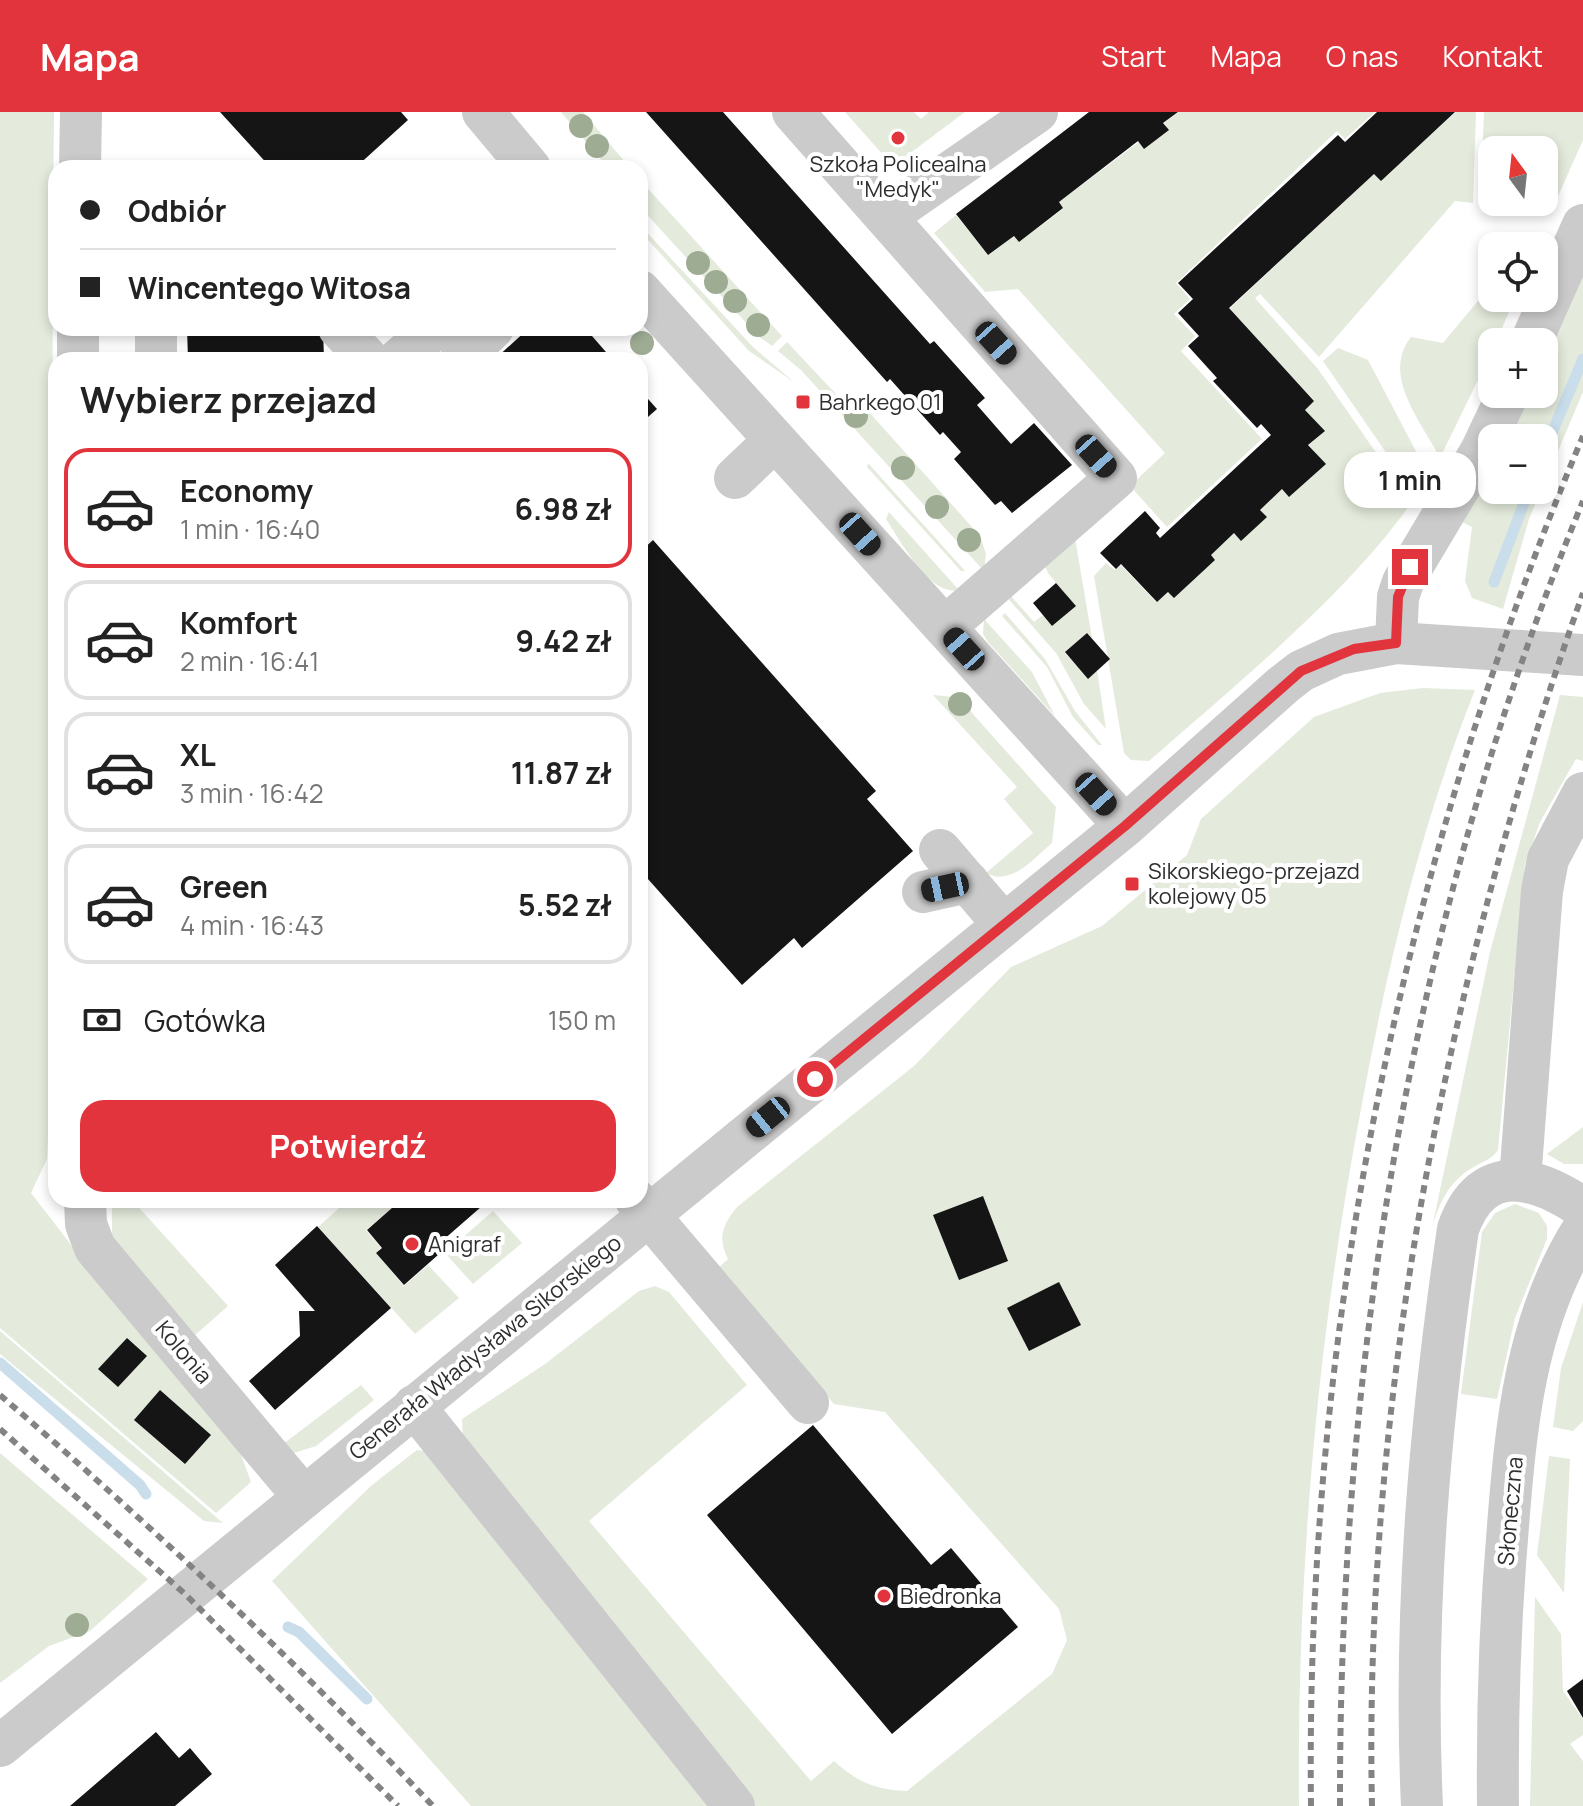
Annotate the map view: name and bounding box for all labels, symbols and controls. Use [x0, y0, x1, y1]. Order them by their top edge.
text: Mapa [40, 30, 140, 82]
text: Start [1101, 37, 1166, 75]
text: Mapa [1210, 37, 1282, 75]
text: O nas [1326, 37, 1398, 75]
text: Kontakt [1442, 37, 1543, 75]
marker: Szkoła Policealna "Medyk" [889, 129, 907, 147]
north arrow [1478, 136, 1558, 216]
map controls [1478, 136, 1558, 504]
place label: Szkoła Policealna "Medyk" [809, 149, 987, 204]
text: Odbiór [128, 190, 226, 231]
button: locate [1478, 232, 1558, 312]
text: Wincentego Witosa [128, 267, 411, 308]
car [971, 317, 1021, 369]
button: + [1478, 328, 1558, 408]
text: Wybierz przejazd [80, 375, 377, 424]
place label: Bahrkego 01 [819, 387, 942, 417]
marker: Bahrkego 01 [794, 393, 812, 411]
button: − [1478, 424, 1558, 504]
car [1071, 430, 1121, 482]
callout: 1 min [1344, 451, 1476, 507]
text: 1 min [1378, 462, 1442, 498]
text: Economy [180, 470, 313, 511]
icon: car [84, 472, 156, 544]
text: 6.98 zł [514, 488, 612, 529]
car [835, 508, 885, 560]
text: 1 min · 16:40 [180, 511, 320, 547]
route end [1392, 549, 1428, 585]
text: Komfort [180, 602, 298, 643]
icon: car [84, 604, 156, 676]
text: 9.42 zł [516, 620, 612, 661]
car [939, 623, 989, 675]
text: 2 min · 16:41 [180, 643, 319, 679]
text: XL [180, 734, 216, 775]
icon: car [84, 736, 156, 808]
text: 11.87 zł [511, 752, 612, 793]
car [1071, 768, 1121, 820]
text: 3 min · 16:42 [180, 775, 324, 811]
place label: Sikorskiego-przejazd kolejowy 05 [1148, 856, 1360, 911]
text: Green [180, 866, 268, 907]
icon: car [84, 868, 156, 940]
car [919, 870, 971, 904]
marker: Sikorskiego-przejazd kolejowy 05 [1123, 875, 1141, 893]
text: 5.52 zł [518, 884, 612, 925]
text: 4 min · 16:43 [180, 907, 324, 943]
icon: cash [80, 998, 124, 1042]
text: Gotówka [144, 1000, 266, 1041]
text: 150 m [548, 1002, 616, 1038]
route start [797, 1061, 833, 1097]
car [742, 1093, 794, 1141]
button: Potwierdź [80, 1100, 616, 1192]
street label: Generała Władysława Sikorskiego [343, 1228, 627, 1466]
place label: Anigraf [428, 1229, 501, 1259]
marker: Anigraf [403, 1235, 421, 1253]
street label: Kolonia [149, 1314, 219, 1390]
street label: Słoneczna [1490, 1455, 1530, 1567]
place label: Biedronka [900, 1581, 1001, 1611]
marker: Biedronka [875, 1587, 893, 1605]

